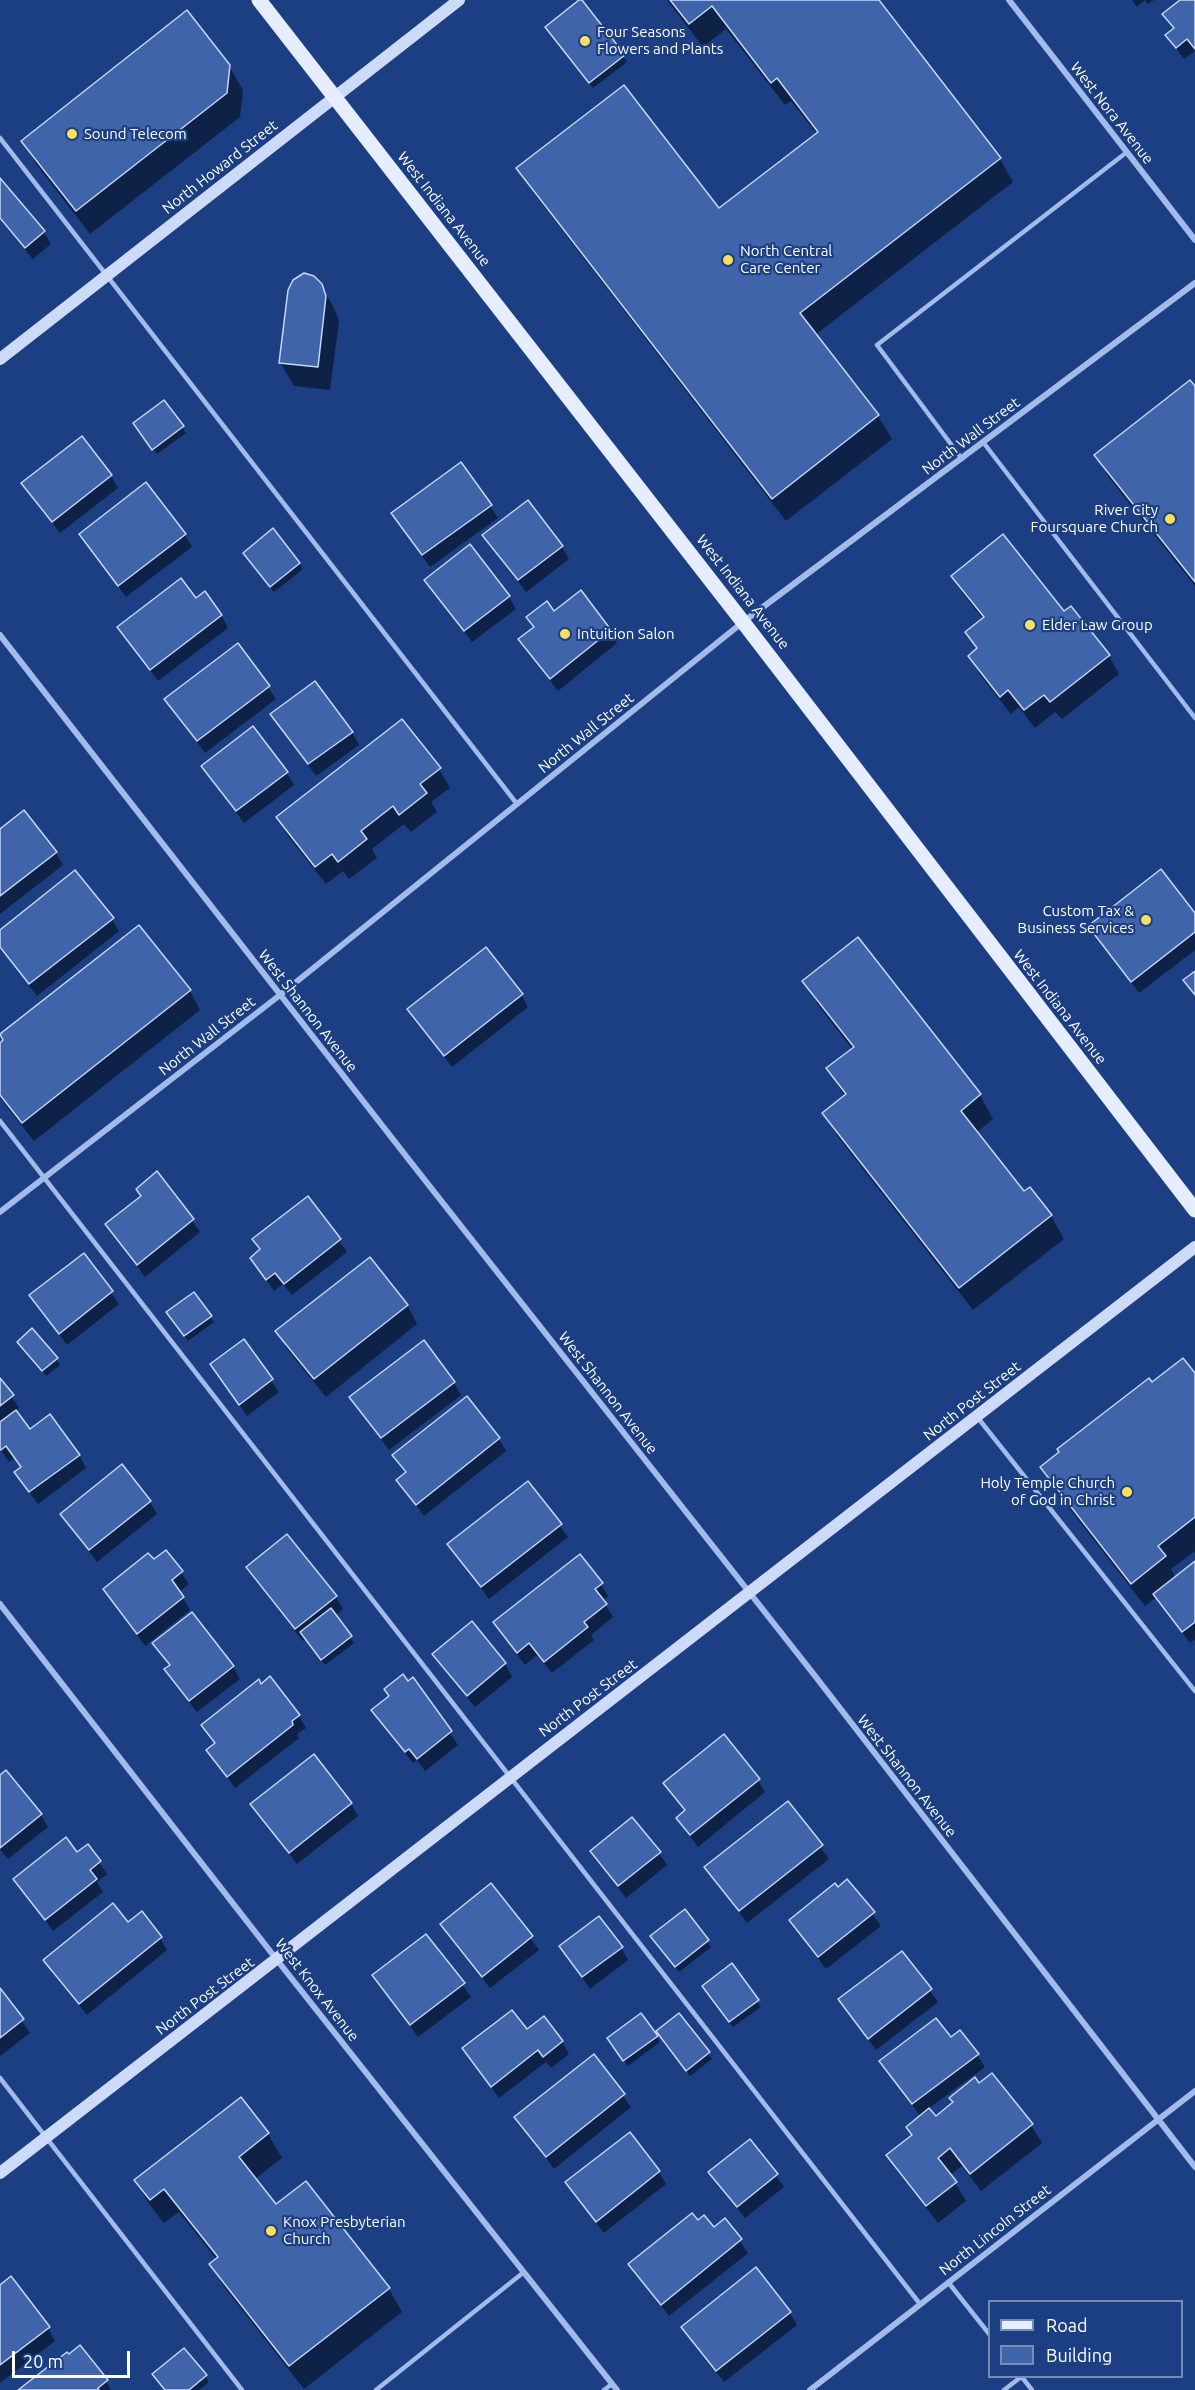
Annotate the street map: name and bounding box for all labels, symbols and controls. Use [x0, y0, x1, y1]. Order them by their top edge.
place label: Four Seasons Flowers and Plants [597, 23, 723, 58]
marker: Four Seasons Flowers and Plants [578, 34, 592, 48]
street label: West Nora Avenue [1067, 58, 1157, 168]
street label: North Howard Street [159, 116, 281, 218]
place label: Sound Telecom [84, 125, 187, 143]
marker: Sound Telecom [65, 127, 79, 141]
street label: West Indiana Avenue [394, 148, 494, 270]
place label: North Central Care Center [740, 242, 832, 277]
marker: North Central Care Center [721, 253, 735, 267]
street label: North Wall Street [919, 393, 1023, 479]
place label: River City Foursquare Church [1031, 501, 1158, 536]
marker: River City Foursquare Church [1163, 512, 1177, 526]
street label: West Indiana Avenue [693, 531, 793, 653]
place label: Elder Law Group [1042, 616, 1153, 634]
marker: Elder Law Group [1023, 618, 1037, 632]
place label: Intuition Salon [577, 625, 675, 643]
marker: Intuition Salon [558, 627, 572, 641]
street label: North Wall Street [535, 689, 637, 777]
place label: Custom Tax & Business Services [1018, 902, 1134, 937]
marker: Custom Tax & Business Services [1139, 913, 1153, 927]
street label: West Shannon Avenue [255, 946, 361, 1076]
street label: West Indiana Avenue [1010, 946, 1110, 1068]
street label: North Wall Street [155, 993, 259, 1079]
street label: West Shannon Avenue [555, 1328, 661, 1458]
street label: North Post Street [920, 1357, 1024, 1445]
place label: Holy Temple Church of God in Christ [980, 1474, 1115, 1509]
marker: Holy Temple Church of God in Christ [1120, 1485, 1134, 1499]
street label: North Post Street [535, 1655, 641, 1741]
street label: West Shannon Avenue [854, 1711, 960, 1841]
street label: West Knox Avenue [271, 1935, 363, 2045]
street label: North Post Street [152, 1953, 258, 2039]
street label: North Lincoln Street [936, 2181, 1054, 2279]
place label: Knox Presbyterian Church [283, 2213, 405, 2248]
marker: Knox Presbyterian Church [264, 2224, 278, 2238]
legend [988, 2300, 1183, 2378]
text: Road [1046, 2315, 1088, 2335]
scale bar [15, 2339, 134, 2377]
text: Building [1046, 2345, 1112, 2365]
text: 20 m [23, 2351, 63, 2371]

